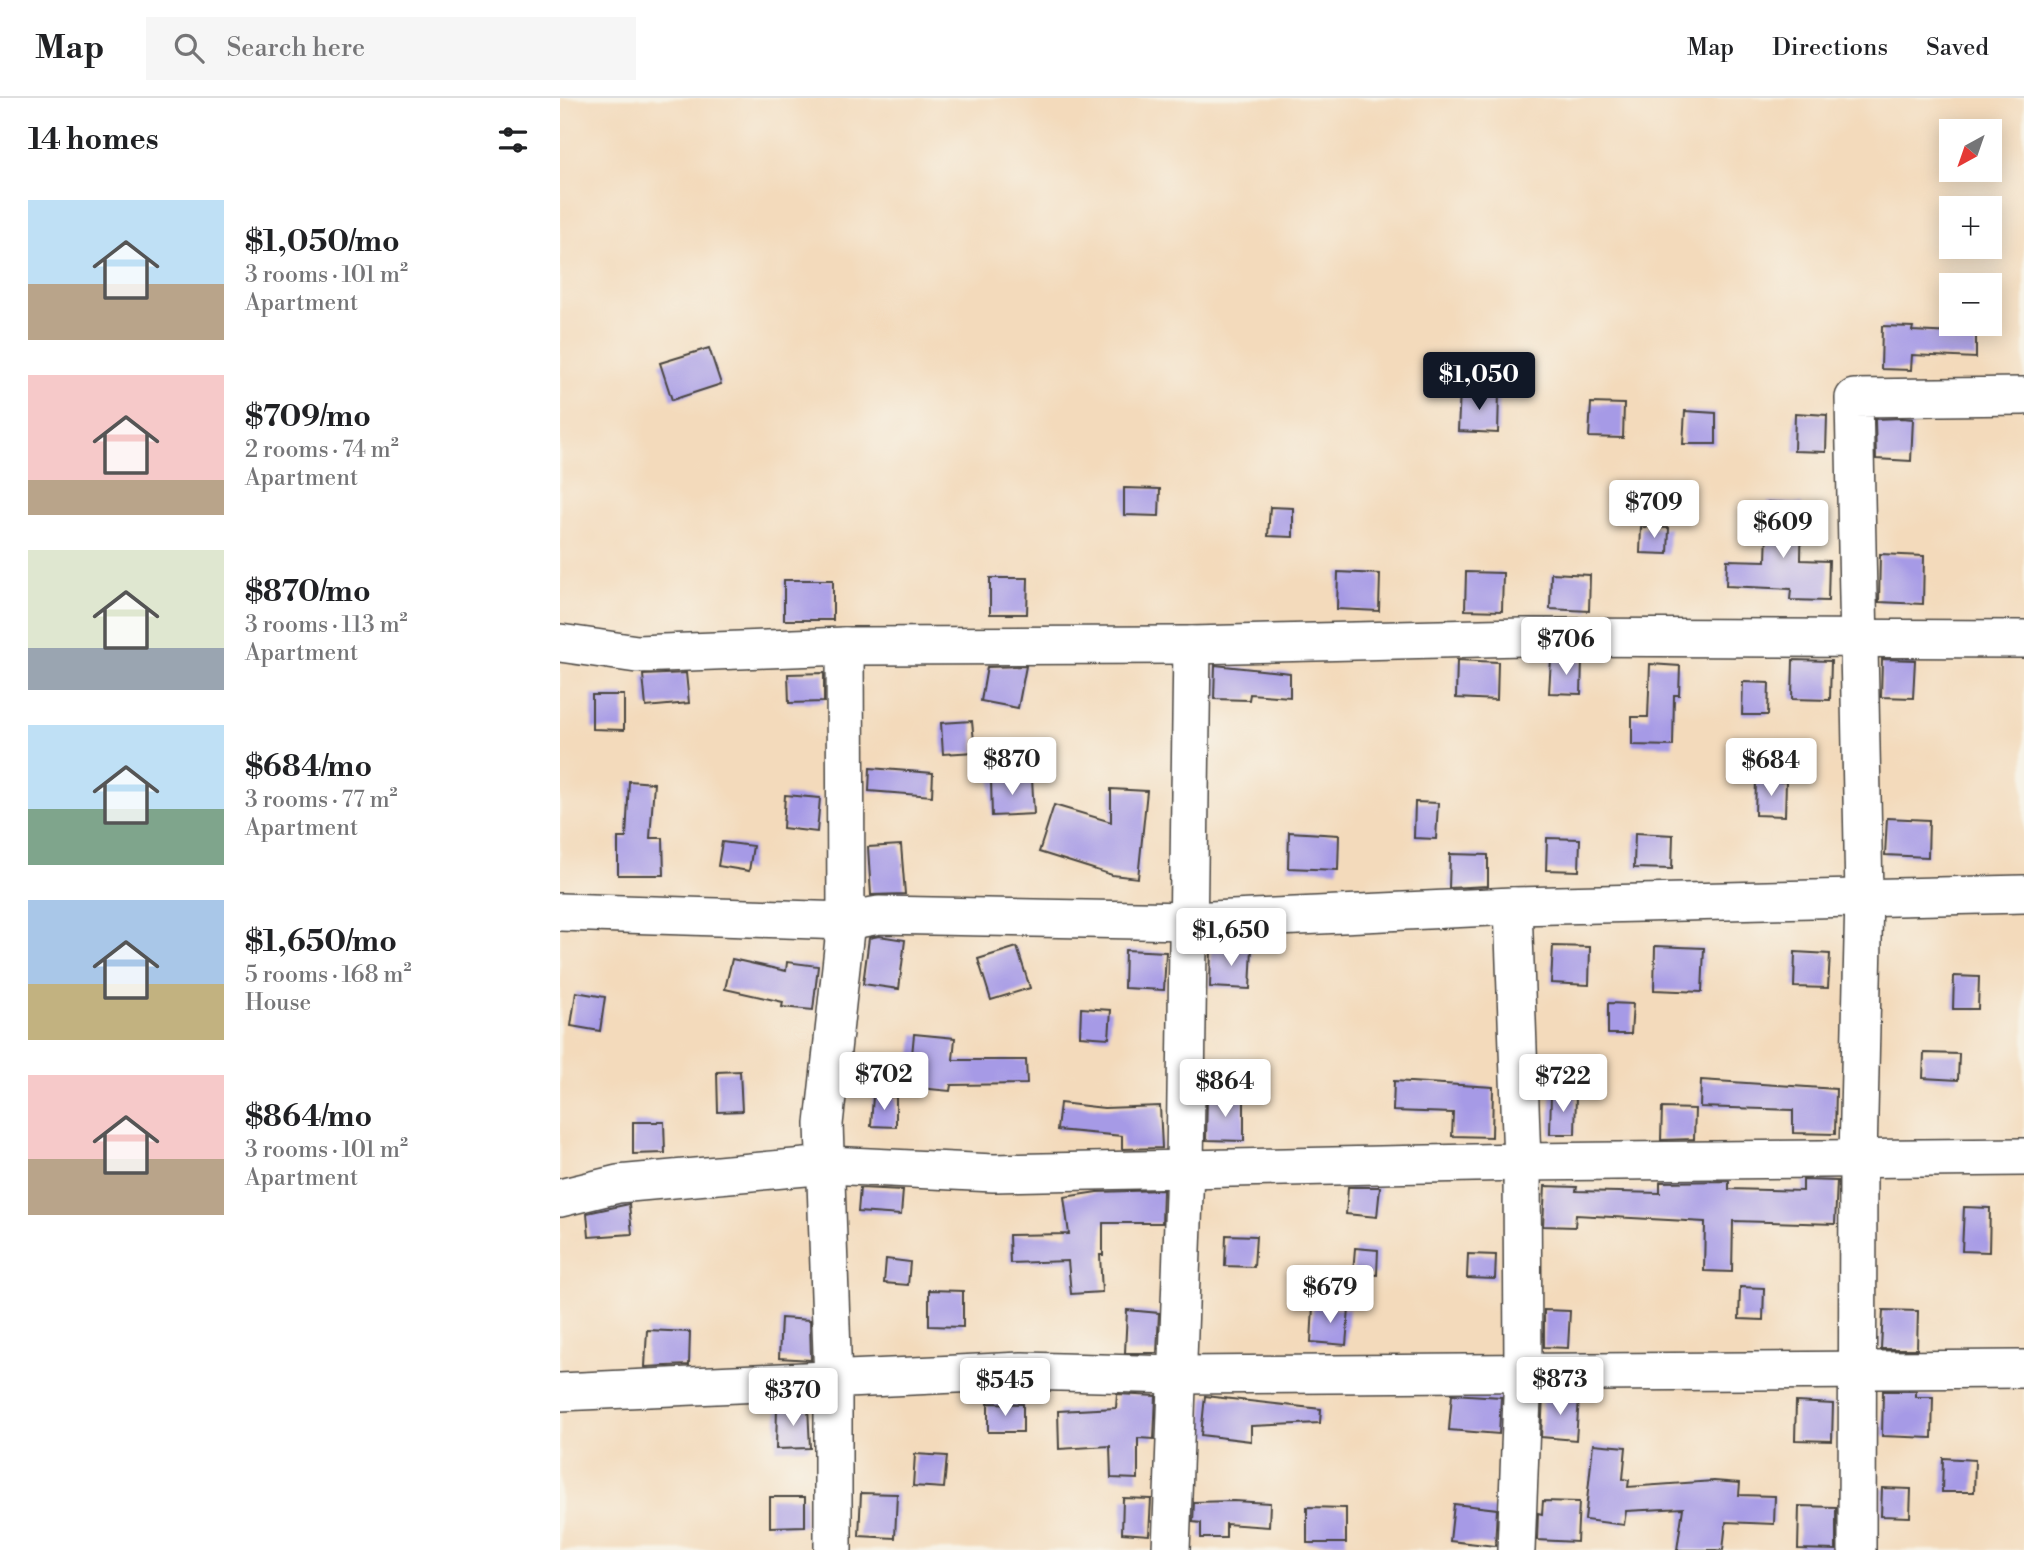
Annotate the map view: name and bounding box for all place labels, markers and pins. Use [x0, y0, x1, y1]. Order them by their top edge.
pin: $1,050 [1422, 352, 1536, 412]
pin: $709 [1613, 480, 1695, 540]
pin: $609 [1742, 500, 1824, 560]
pin: $706 [1525, 618, 1607, 677]
pin: $870 [971, 738, 1053, 797]
pin: $684 [1730, 738, 1812, 798]
pin: $1,650 [1174, 908, 1288, 968]
pin: $702 [843, 1052, 925, 1112]
pin: $722 [1522, 1054, 1604, 1114]
pin: $864 [1184, 1060, 1266, 1119]
pin: $679 [1289, 1266, 1371, 1325]
pin: $545 [964, 1358, 1046, 1418]
pin: $873 [1519, 1358, 1601, 1417]
pin: $370 [752, 1368, 834, 1428]

